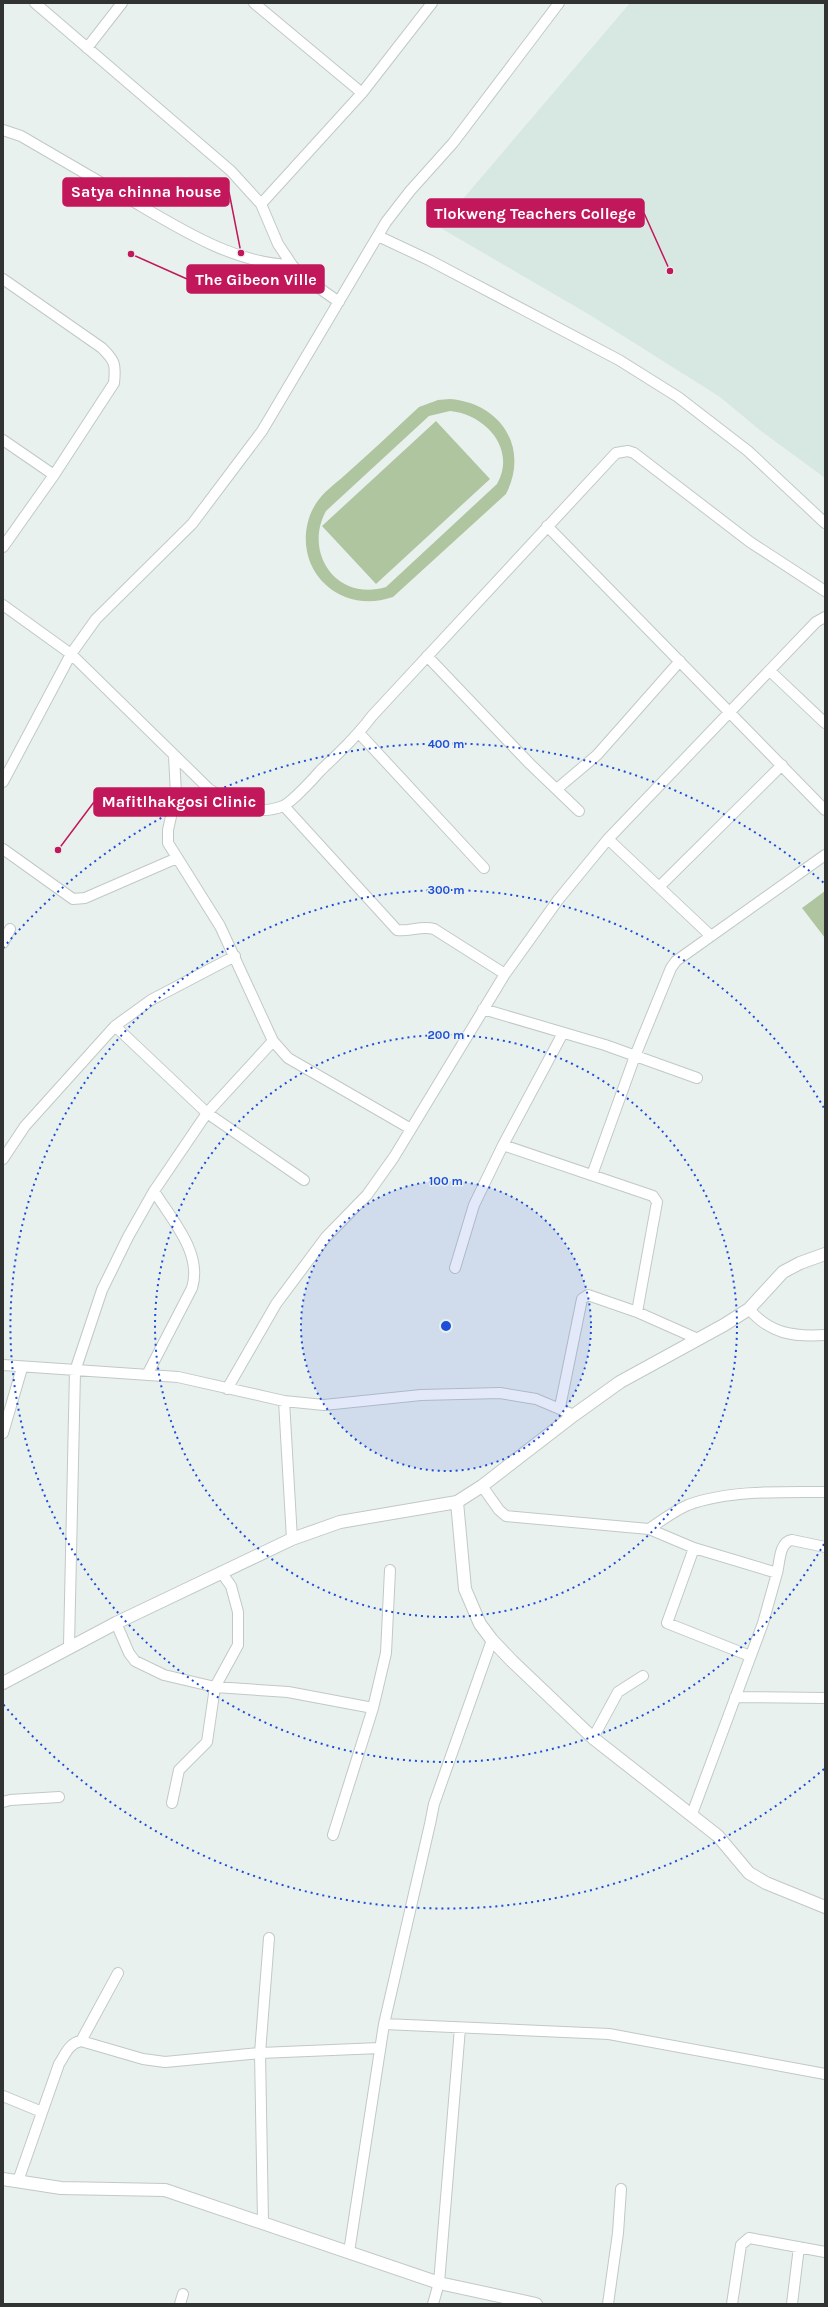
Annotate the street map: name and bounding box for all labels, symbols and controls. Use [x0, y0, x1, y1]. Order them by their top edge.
callout: Satya chinna house [63, 178, 229, 206]
text: Satya chinna house [71, 182, 221, 201]
callout: Tlokweng Teachers College [427, 199, 644, 227]
text: Tlokweng Teachers College [434, 204, 636, 223]
callout: The Gibeon Ville [187, 265, 324, 293]
text: The Gibeon Ville [195, 270, 317, 289]
text: 400 m [428, 737, 464, 751]
callout: Mafitlhakgosi Clinic [94, 788, 264, 816]
text: Mafitlhakgosi Clinic [102, 792, 256, 811]
text: 300 m [427, 883, 465, 897]
text: 200 m [428, 1028, 464, 1042]
text: 100 m [429, 1174, 463, 1188]
centre of rings [439, 1319, 453, 1333]

